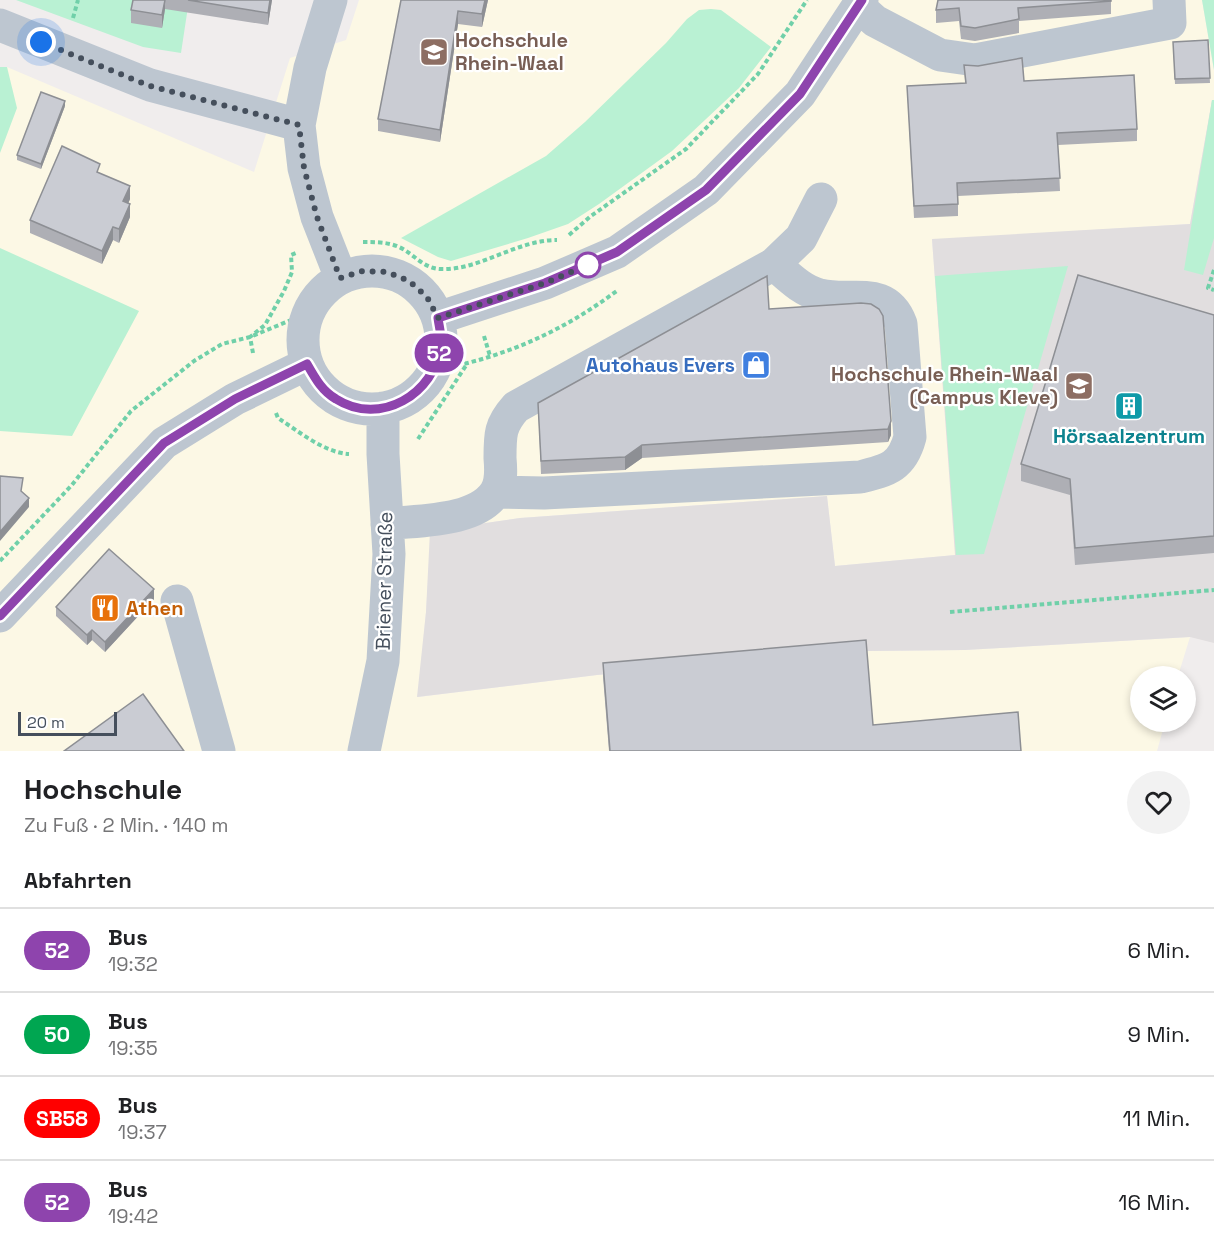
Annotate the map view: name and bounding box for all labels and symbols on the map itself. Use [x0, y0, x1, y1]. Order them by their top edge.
your location [26, 27, 56, 57]
place label: Hochschule Rhein-Waal [455, 27, 568, 76]
school or university icon: Hochschule Rhein-Waal [418, 36, 450, 68]
unlabelled marker [575, 252, 601, 278]
line badge: 52 [412, 334, 466, 372]
shop icon: Autohaus Evers [740, 349, 772, 381]
place label: Autohaus Evers [586, 352, 735, 378]
place label: Hochschule Rhein-Waal (Campus Kleve) [831, 361, 1058, 410]
school or university icon: Hochschule Rhein-Waal (Campus Kleve) [1063, 370, 1095, 402]
building icon: Hörsaalzentrum [1113, 390, 1145, 422]
place label: Hörsaalzentrum [1053, 423, 1205, 449]
street label: Briener Straße [370, 511, 398, 651]
restaurant icon: Athen [89, 592, 121, 624]
place label: Athen [126, 595, 183, 621]
scale bar [18, 709, 117, 736]

